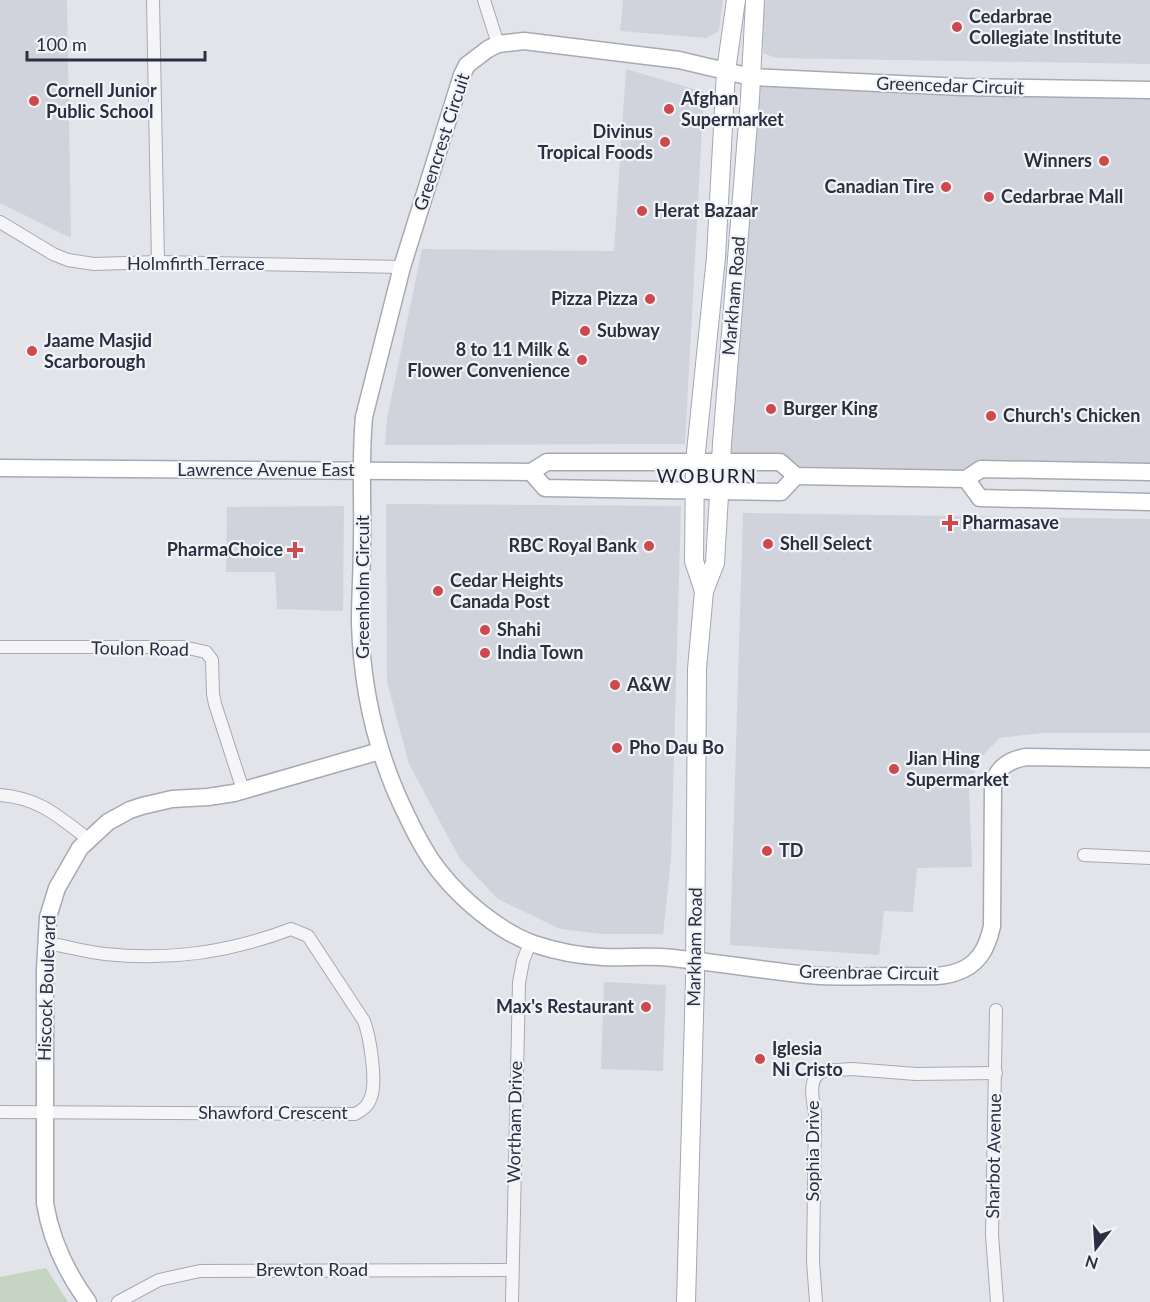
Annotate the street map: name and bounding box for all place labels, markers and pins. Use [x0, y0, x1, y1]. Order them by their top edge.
place label: Cedarbrae Collegiate Institute [969, 5, 1122, 48]
marker: Cedarbrae Collegiate Institute [950, 20, 964, 34]
place label: Cornell Junior Public School [46, 79, 157, 122]
place label: Afghan Supermarket [680, 87, 784, 130]
marker: Cornell Junior Public School [27, 94, 41, 108]
marker: Afghan Supermarket [662, 102, 676, 116]
place label: Divinus Tropical Foods [538, 120, 653, 163]
marker: Divinus Tropical Foods [658, 135, 672, 149]
place label: Winners [1024, 149, 1092, 171]
marker: Winners [1097, 154, 1111, 168]
place label: Canadian Tire [824, 175, 934, 197]
marker: Canadian Tire [939, 180, 953, 194]
place label: Cedarbrae Mall [1001, 185, 1123, 207]
marker: Cedarbrae Mall [982, 190, 996, 204]
place label: Herat Bazaar [654, 199, 758, 221]
marker: Herat Bazaar [635, 204, 649, 218]
place label: Pizza Pizza [551, 287, 638, 309]
marker: Pizza Pizza [643, 292, 657, 306]
place label: Subway [597, 319, 660, 341]
marker: Subway [578, 324, 592, 338]
place label: Jaame Masjid Scarborough [44, 329, 152, 372]
place label: 8 to 11 Milk & Flower Convenience [407, 338, 570, 381]
marker: Jaame Masjid Scarborough [25, 344, 39, 358]
marker: 8 to 11 Milk & Flower Convenience [575, 353, 589, 367]
place label: Burger King [783, 397, 878, 419]
marker: Burger King [764, 402, 778, 416]
place label: Church's Chicken [1003, 404, 1140, 426]
marker: Church's Chicken [984, 409, 998, 423]
place label: Pharmasave [962, 511, 1059, 533]
marker: Pharmasave [943, 516, 957, 530]
place label: Shell Select [780, 532, 872, 554]
place label: RBC Royal Bank [508, 534, 637, 556]
marker: Shell Select [761, 537, 775, 551]
place label: PharmaChoice [167, 538, 283, 560]
marker: RBC Royal Bank [642, 539, 656, 553]
marker: PharmaChoice [288, 543, 302, 557]
place label: Cedar Heights Canada Post [450, 569, 563, 612]
marker: Cedar Heights Canada Post [431, 584, 445, 598]
place label: Shahi [497, 618, 541, 640]
marker: Shahi [478, 623, 492, 637]
place label: India Town [497, 641, 584, 663]
marker: India Town [478, 646, 492, 660]
place label: A&W [626, 673, 671, 695]
marker: A&W [608, 678, 622, 692]
place label: Pho Dau Bo [629, 736, 724, 758]
marker: Pho Dau Bo [610, 741, 624, 755]
place label: Jian Hing Supermarket [906, 747, 1009, 790]
marker: Jian Hing Supermarket [887, 762, 901, 776]
place label: TD [779, 839, 804, 861]
marker: TD [760, 844, 774, 858]
place label: Max's Restaurant [496, 995, 634, 1017]
marker: Max's Restaurant [639, 1000, 653, 1014]
place label: Iglesia Ni Cristo [772, 1037, 843, 1080]
marker: Iglesia Ni Cristo [753, 1052, 767, 1066]

